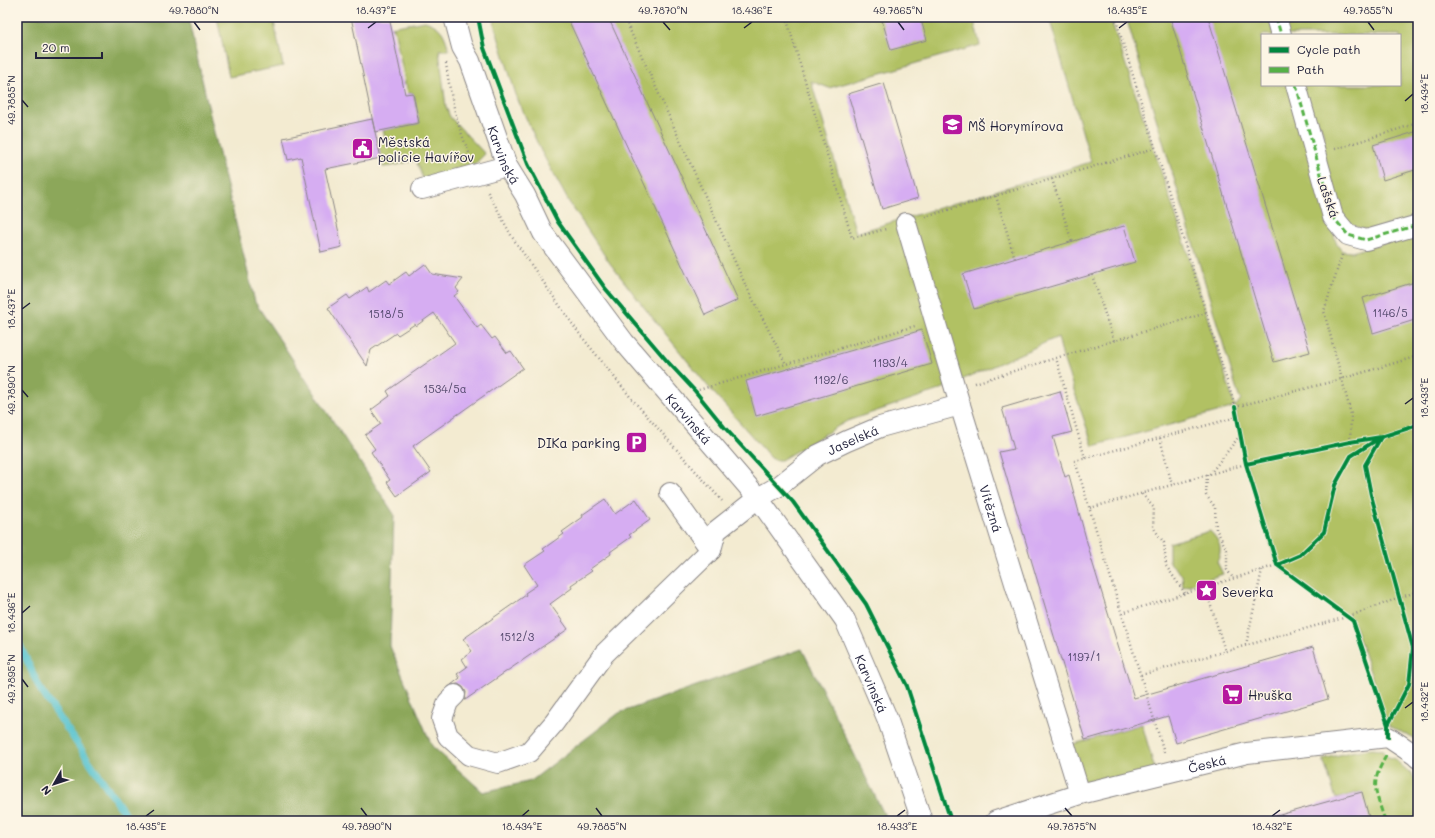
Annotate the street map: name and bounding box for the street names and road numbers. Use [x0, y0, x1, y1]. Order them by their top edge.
street label: Karvinská [485, 123, 524, 187]
street label: Lašská [1314, 174, 1344, 220]
street label: Karvinská [663, 389, 716, 447]
street label: Jaselská [824, 420, 881, 458]
street label: Vítězná [977, 483, 1007, 534]
street label: Karvinská [852, 652, 892, 715]
street label: Česká [1186, 750, 1228, 776]

